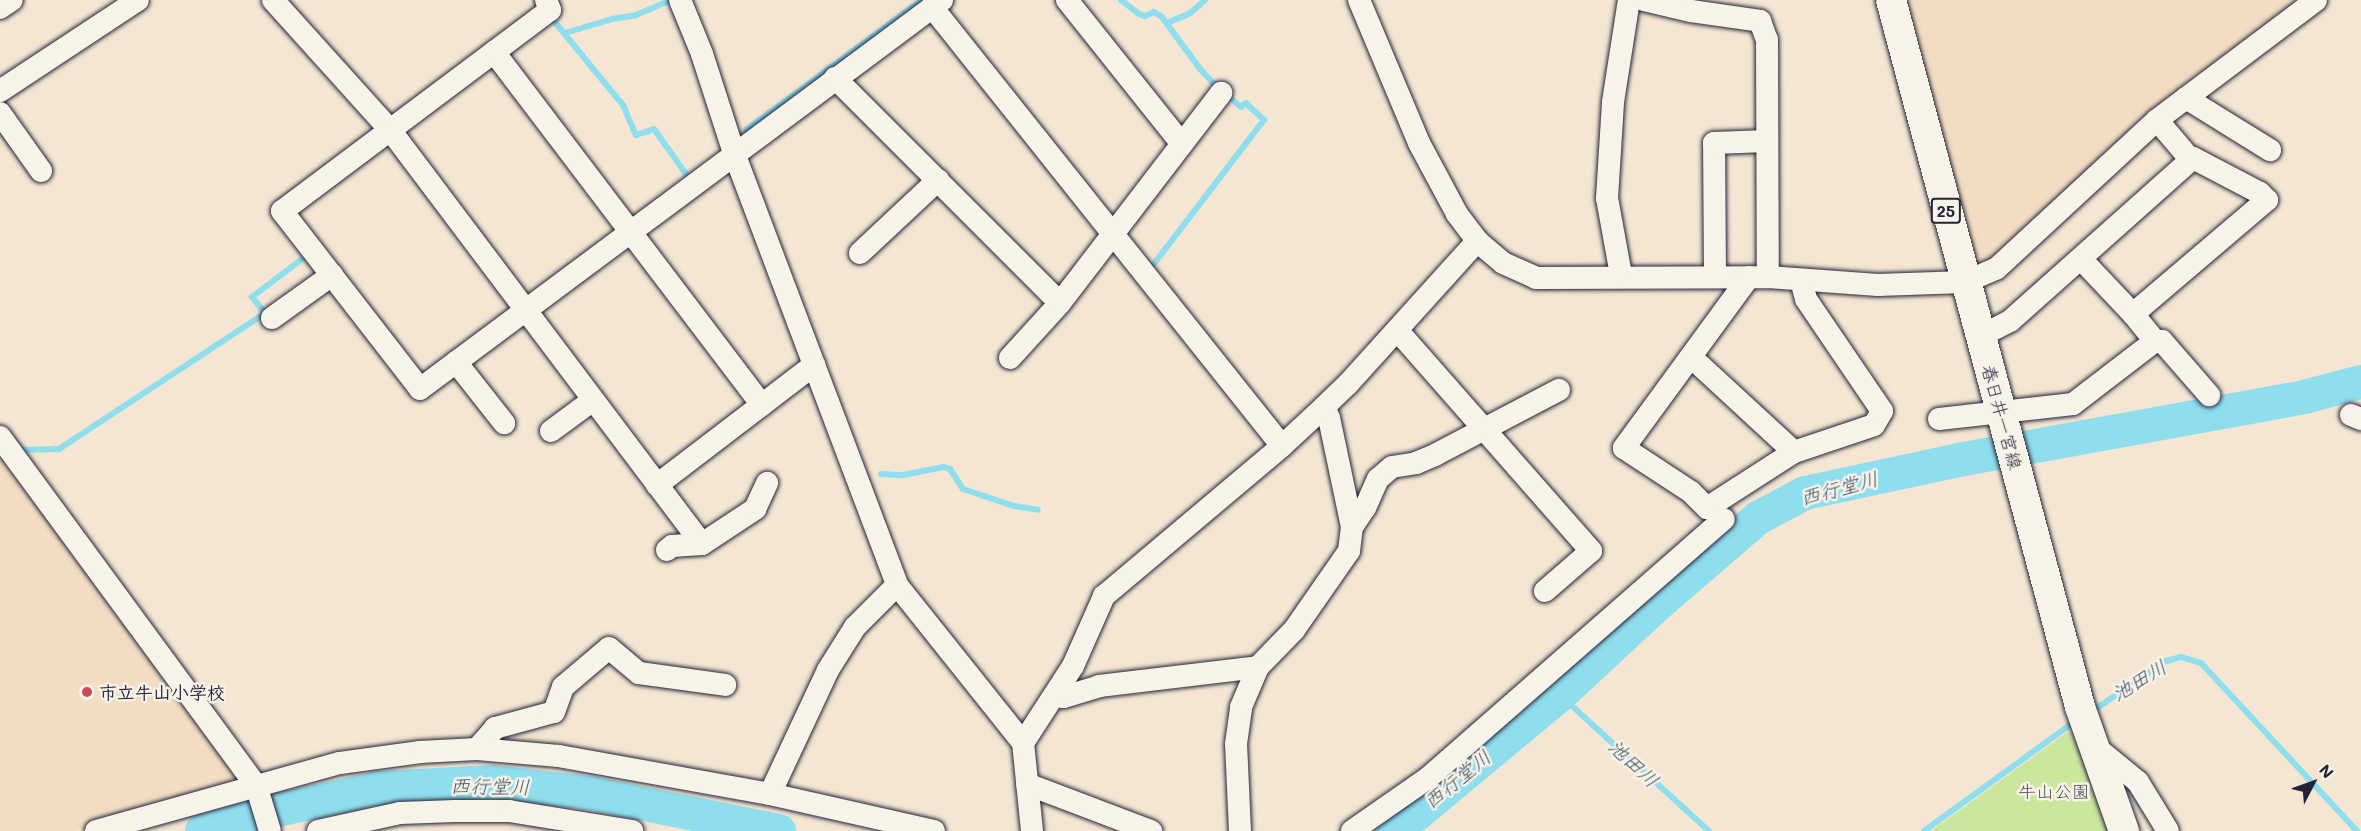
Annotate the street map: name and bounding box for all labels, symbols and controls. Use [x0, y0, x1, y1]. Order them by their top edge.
road number: 25 [1930, 198, 1962, 224]
street label: 春日井一宮線 [1978, 362, 2026, 472]
water label: 西行堂川 [1797, 466, 1881, 510]
water label: 池田川 [2107, 654, 2171, 706]
place label: 市立牛山小学校 [99, 681, 225, 703]
marker: 市立牛山小学校 [80, 685, 94, 699]
water label: 池田川 [1604, 734, 1664, 792]
water label: 西行堂川 [1418, 745, 1496, 813]
north arrow [2283, 753, 2343, 813]
text: N [2315, 759, 2339, 782]
water label: 西行堂川 [450, 773, 530, 799]
park label: 牛山公園 [2018, 780, 2090, 802]

